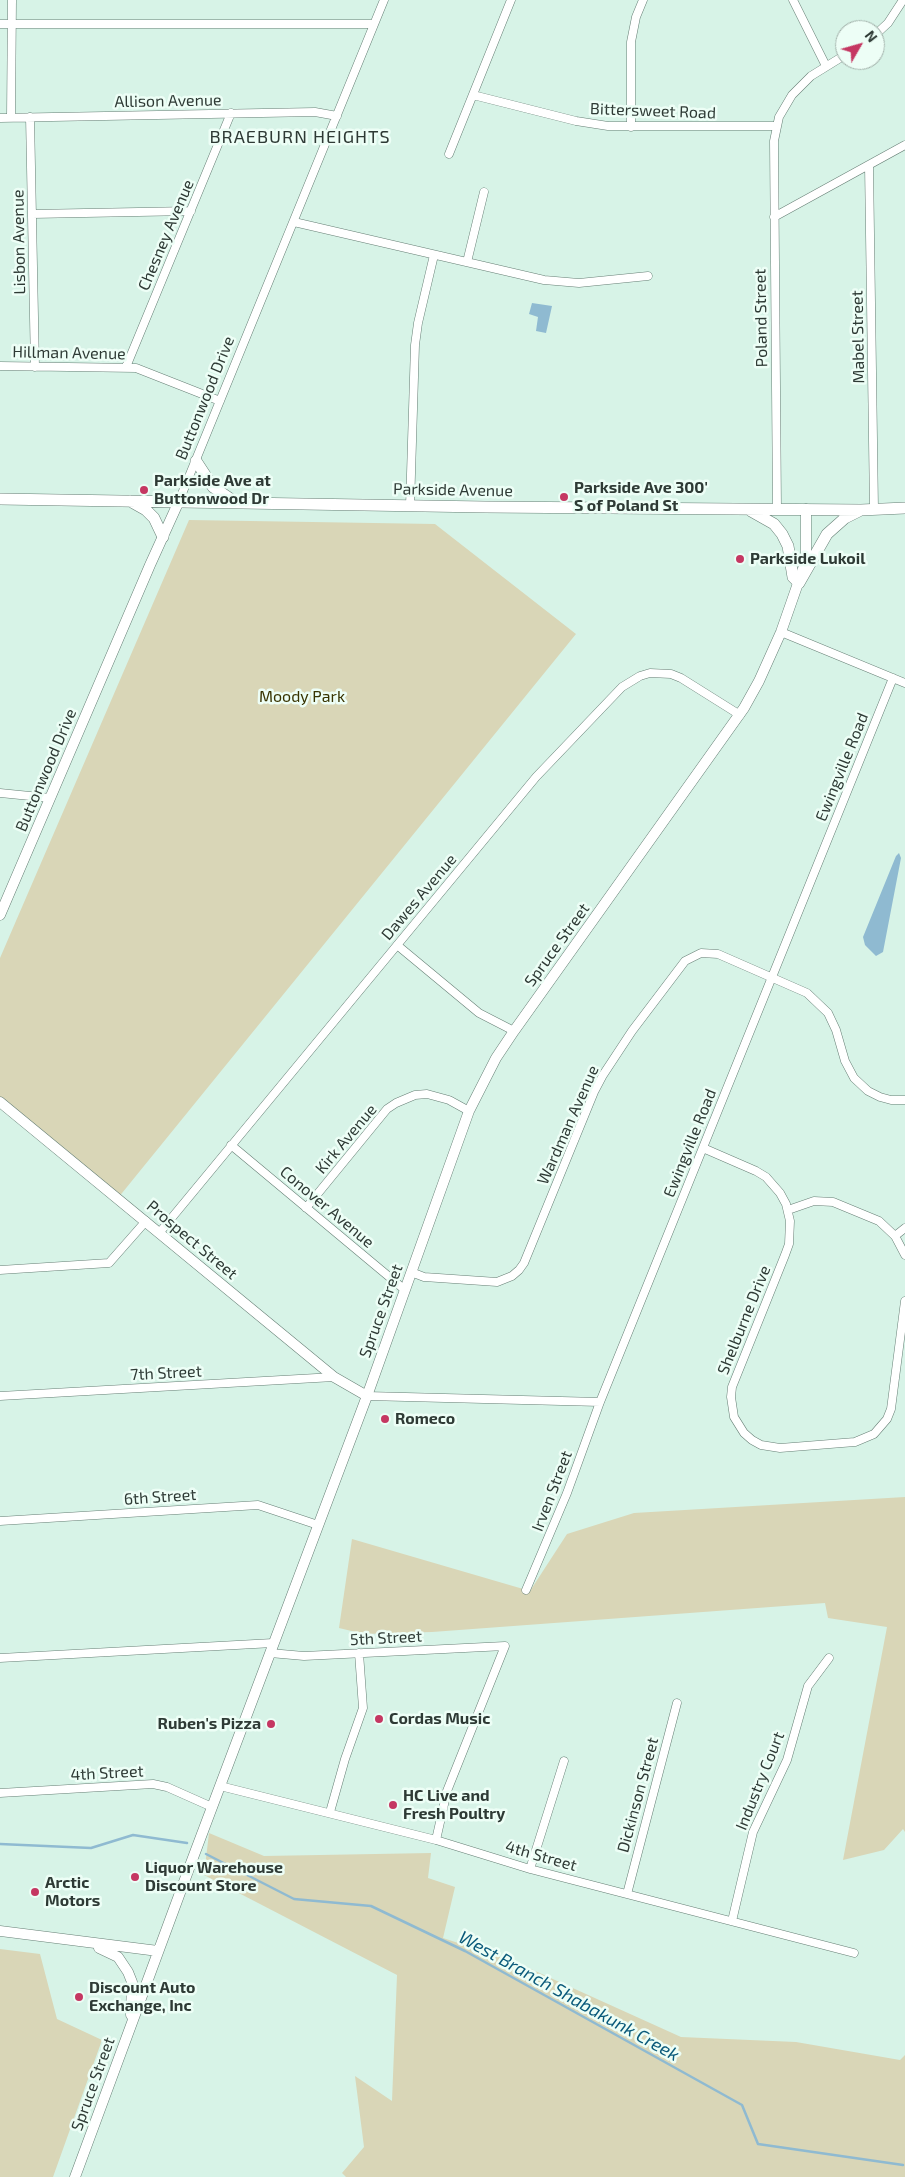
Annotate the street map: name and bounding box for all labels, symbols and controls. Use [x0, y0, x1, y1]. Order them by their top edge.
north arrow [835, 20, 885, 70]
text: N [862, 27, 881, 45]
street label: Allison Avenue [114, 90, 222, 112]
street label: Bittersweet Road [590, 99, 716, 123]
district label: BRAEBURN HEIGHTS [207, 126, 393, 148]
street label: Chesney Avenue [134, 177, 198, 293]
street label: Lisbon Avenue [8, 189, 30, 295]
street label: Poland Street [751, 269, 771, 367]
street label: Mabel Street [848, 290, 868, 384]
street label: Buttonwood Drive [171, 333, 239, 463]
street label: Hillman Avenue [12, 342, 126, 364]
place label: Parkside Ave at Buttonwood Dr [154, 471, 271, 509]
place label: Parkside Ave 300' S of Poland St [574, 478, 708, 516]
street label: Parkside Avenue [393, 479, 513, 501]
marker: Parkside Ave at Buttonwood Dr [138, 484, 150, 496]
marker: Parkside Ave 300' S of Poland St [558, 491, 570, 503]
place label: Parkside Lukoil [750, 549, 865, 569]
marker: Parkside Lukoil [734, 553, 746, 565]
park label: Moody Park [259, 687, 345, 707]
street label: Buttonwood Drive [11, 706, 81, 834]
street label: Ewingville Road [812, 710, 872, 824]
street label: Dawes Avenue [377, 850, 461, 944]
street label: Spruce Street [520, 900, 594, 990]
street label: Wardman Avenue [533, 1062, 603, 1188]
street label: Ewingville Road [660, 1086, 720, 1200]
street label: Kirk Avenue [311, 1100, 381, 1178]
street label: Conover Avenue [276, 1162, 378, 1252]
street label: Prospect Street [143, 1196, 241, 1284]
street label: Spruce Street [355, 1262, 407, 1360]
street label: Shelburne Drive [713, 1263, 775, 1377]
street label: 7th Street [130, 1362, 202, 1384]
place label: Romeco [395, 1409, 455, 1429]
marker: Romeco [379, 1413, 391, 1425]
street label: Irven Street [528, 1448, 576, 1534]
street label: 6th Street [123, 1485, 197, 1509]
street label: 5th Street [350, 1627, 422, 1649]
place label: Cordas Music [389, 1709, 490, 1729]
marker: Cordas Music [373, 1713, 385, 1725]
place label: Ruben's Pizza [158, 1714, 261, 1734]
marker: Ruben's Pizza [265, 1718, 277, 1730]
street label: Industry Court [732, 1729, 788, 1833]
street label: Dickinson Street [613, 1735, 663, 1855]
street label: 4th Street [70, 1761, 144, 1785]
place label: HC Live and Fresh Poultry [403, 1786, 505, 1824]
marker: HC Live and Fresh Poultry [387, 1799, 399, 1811]
street label: 4th Street [503, 1837, 579, 1875]
place label: Liquor Warehouse Discount Store [145, 1858, 283, 1896]
marker: Liquor Warehouse Discount Store [129, 1871, 141, 1883]
place label: Arctic Motors [45, 1873, 100, 1911]
marker: Arctic Motors [29, 1886, 41, 1898]
water label: West Branch Shabakunk Creek [455, 1926, 683, 2066]
place label: Discount Auto Exchange, Inc [89, 1978, 195, 2016]
marker: Discount Auto Exchange, Inc [73, 1991, 85, 2003]
street label: Spruce Street [67, 2035, 119, 2133]

